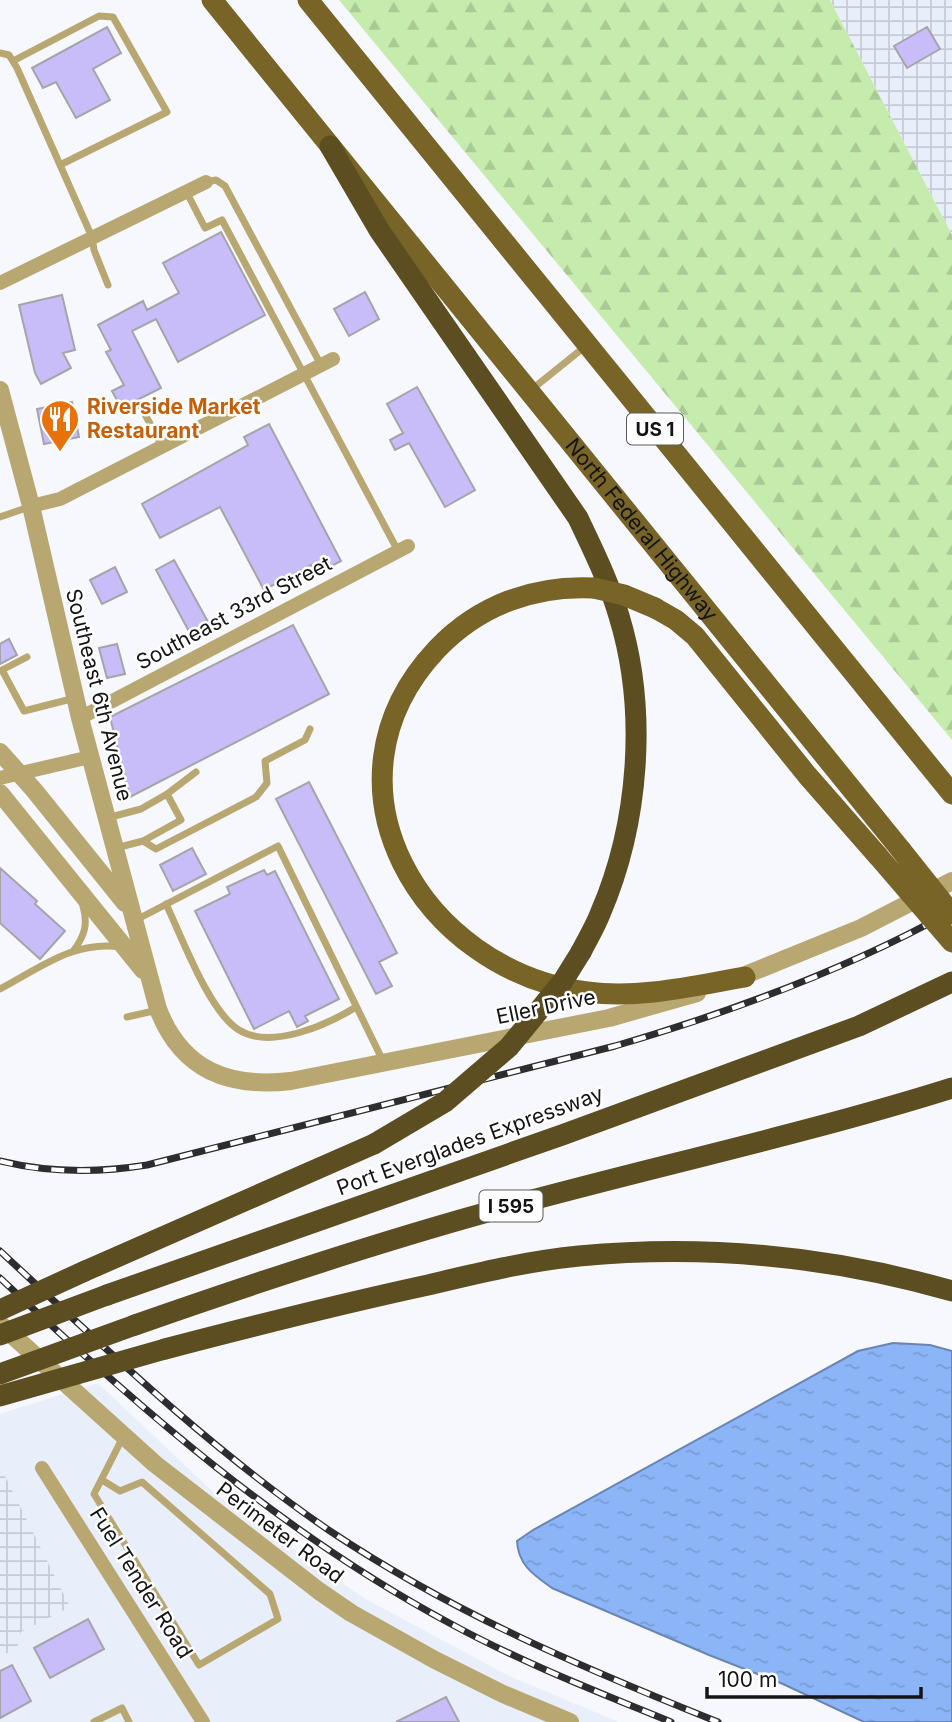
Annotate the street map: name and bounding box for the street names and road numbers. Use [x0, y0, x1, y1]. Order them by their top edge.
road number: US 1 [627, 414, 683, 444]
street label: North Federal Highway [560, 433, 723, 626]
street label: Southeast 33rd Street [132, 550, 336, 675]
street label: Southeast 6th Avenue [61, 586, 138, 804]
street label: Eller Drive [494, 984, 598, 1029]
street label: Port Everglades Expressway [333, 1081, 607, 1200]
road number: I 595 [480, 1190, 542, 1222]
street label: Perimeter Road [212, 1477, 349, 1589]
street label: Fuel Tender Road [85, 1503, 198, 1663]

